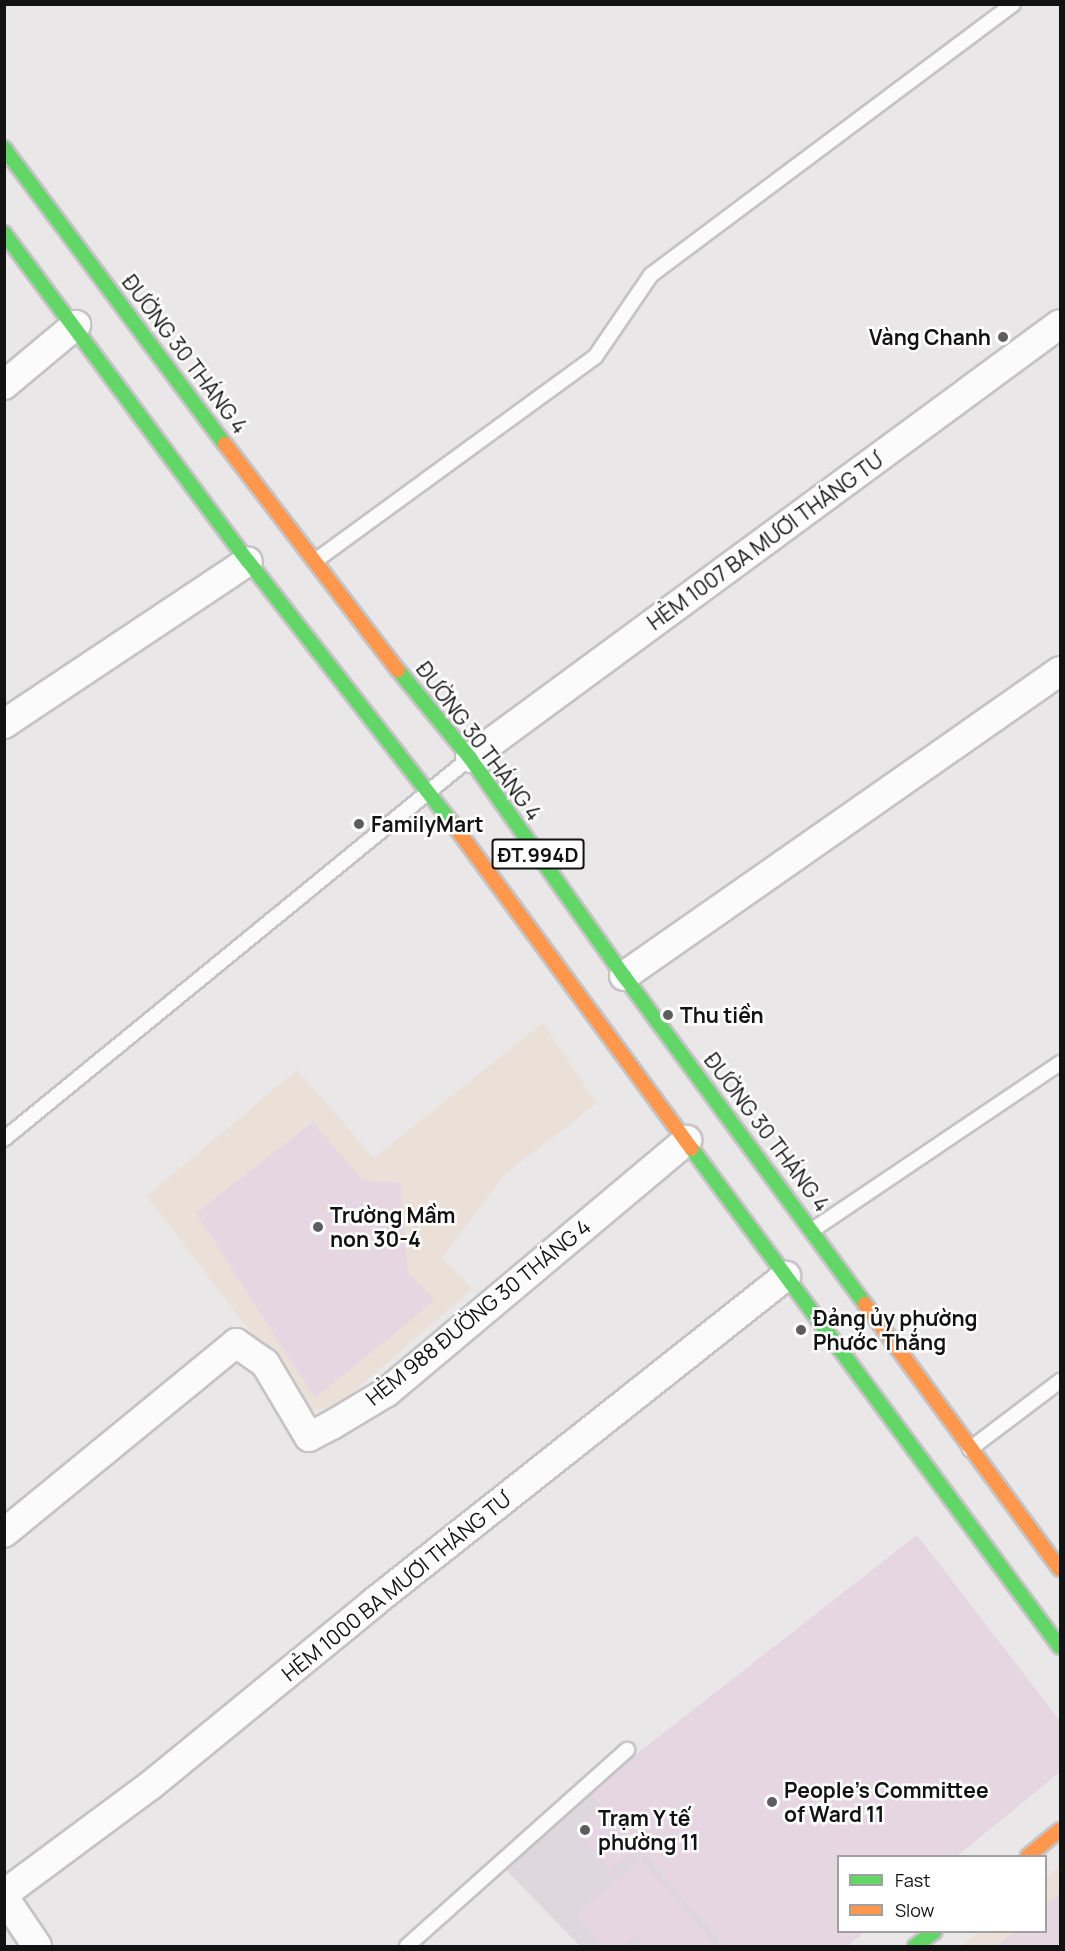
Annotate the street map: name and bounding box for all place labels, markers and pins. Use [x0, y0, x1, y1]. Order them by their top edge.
place label: Vàng Chanh [869, 324, 991, 350]
marker: Vàng Chanh [996, 330, 1010, 344]
place label: FamilyMart [371, 811, 484, 837]
marker: FamilyMart [352, 817, 366, 831]
place label: Thu tiền [680, 1002, 764, 1028]
marker: Thu tiền [661, 1008, 675, 1022]
place label: Trường Mầm non 30-4 [330, 1202, 455, 1252]
marker: Trường Mầm non 30-4 [311, 1220, 325, 1234]
place label: Đảng ủy phường Phước Thắng [813, 1305, 978, 1355]
marker: Đảng ủy phường Phước Thắng [794, 1323, 808, 1337]
place label: People’s Committee of Ward 11 [784, 1777, 989, 1827]
marker: People’s Committee of Ward 11 [765, 1795, 779, 1809]
place label: Trạm Y tế phường 11 [598, 1805, 699, 1855]
marker: Trạm Y tế phường 11 [576, 1821, 594, 1839]

